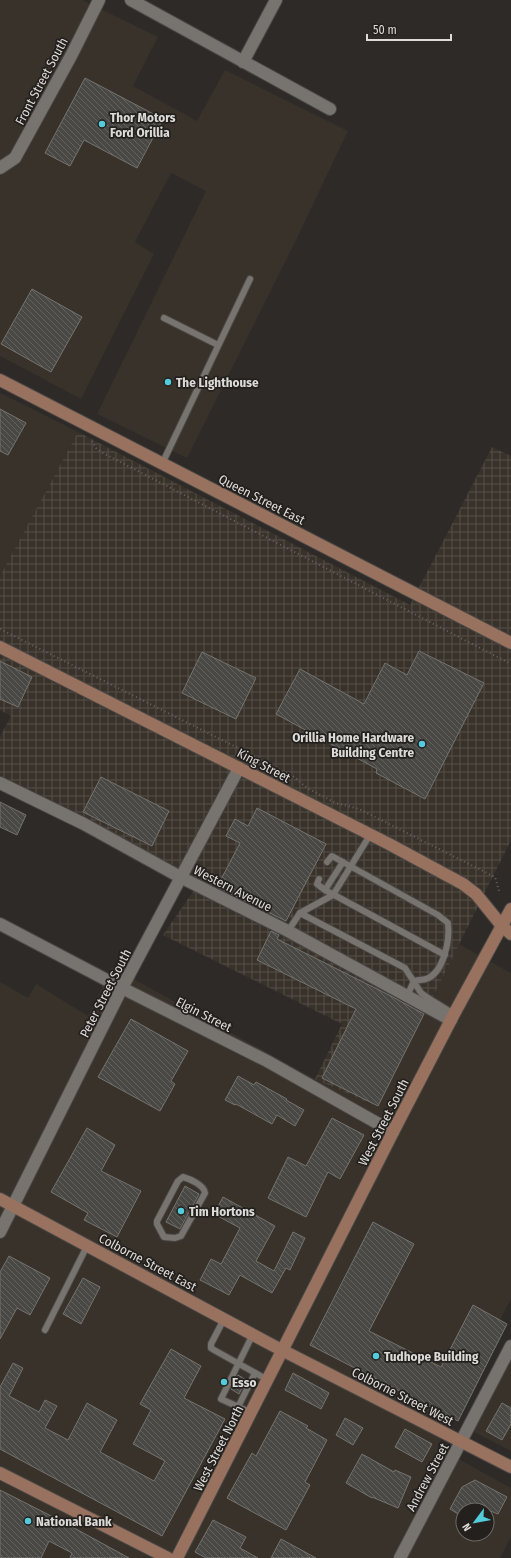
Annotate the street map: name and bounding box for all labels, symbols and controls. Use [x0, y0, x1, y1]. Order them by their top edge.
scale bar [367, 16, 451, 42]
text: 50 m [373, 23, 397, 37]
street label: Front Street South [12, 35, 71, 127]
place label: Thor Motors Ford Orillia [110, 110, 176, 140]
marker: Thor Motors Ford Orillia [97, 119, 107, 129]
place label: The Lighthouse [176, 375, 259, 390]
marker: The Lighthouse [163, 377, 173, 387]
street label: Queen Street East [216, 471, 308, 528]
place label: Orillia Home Hardware Building Centre [292, 730, 414, 760]
marker: Orillia Home Hardware Building Centre [417, 739, 427, 749]
street label: King Street [235, 745, 294, 786]
street label: Western Avenue [191, 862, 274, 915]
street label: Peter Street South [77, 947, 134, 1040]
street label: Elgin Street [173, 994, 235, 1035]
street label: West Street South [355, 1076, 412, 1168]
place label: Tim Hortons [189, 1204, 255, 1219]
marker: Tim Hortons [176, 1206, 186, 1216]
street label: Colborne Street East [96, 1230, 200, 1295]
place label: Tudhope Building [384, 1349, 479, 1364]
marker: Tudhope Building [371, 1351, 381, 1361]
street label: Colborne Street West [349, 1364, 457, 1429]
place label: Esso [232, 1375, 256, 1390]
marker: Esso [219, 1377, 229, 1387]
street label: West Street North [190, 1403, 247, 1494]
street label: Andrew Street [403, 1440, 452, 1514]
north arrow [455, 1502, 495, 1542]
place label: National Bank [36, 1514, 112, 1529]
marker: National Bank [23, 1516, 33, 1526]
text: N [460, 1521, 474, 1533]

